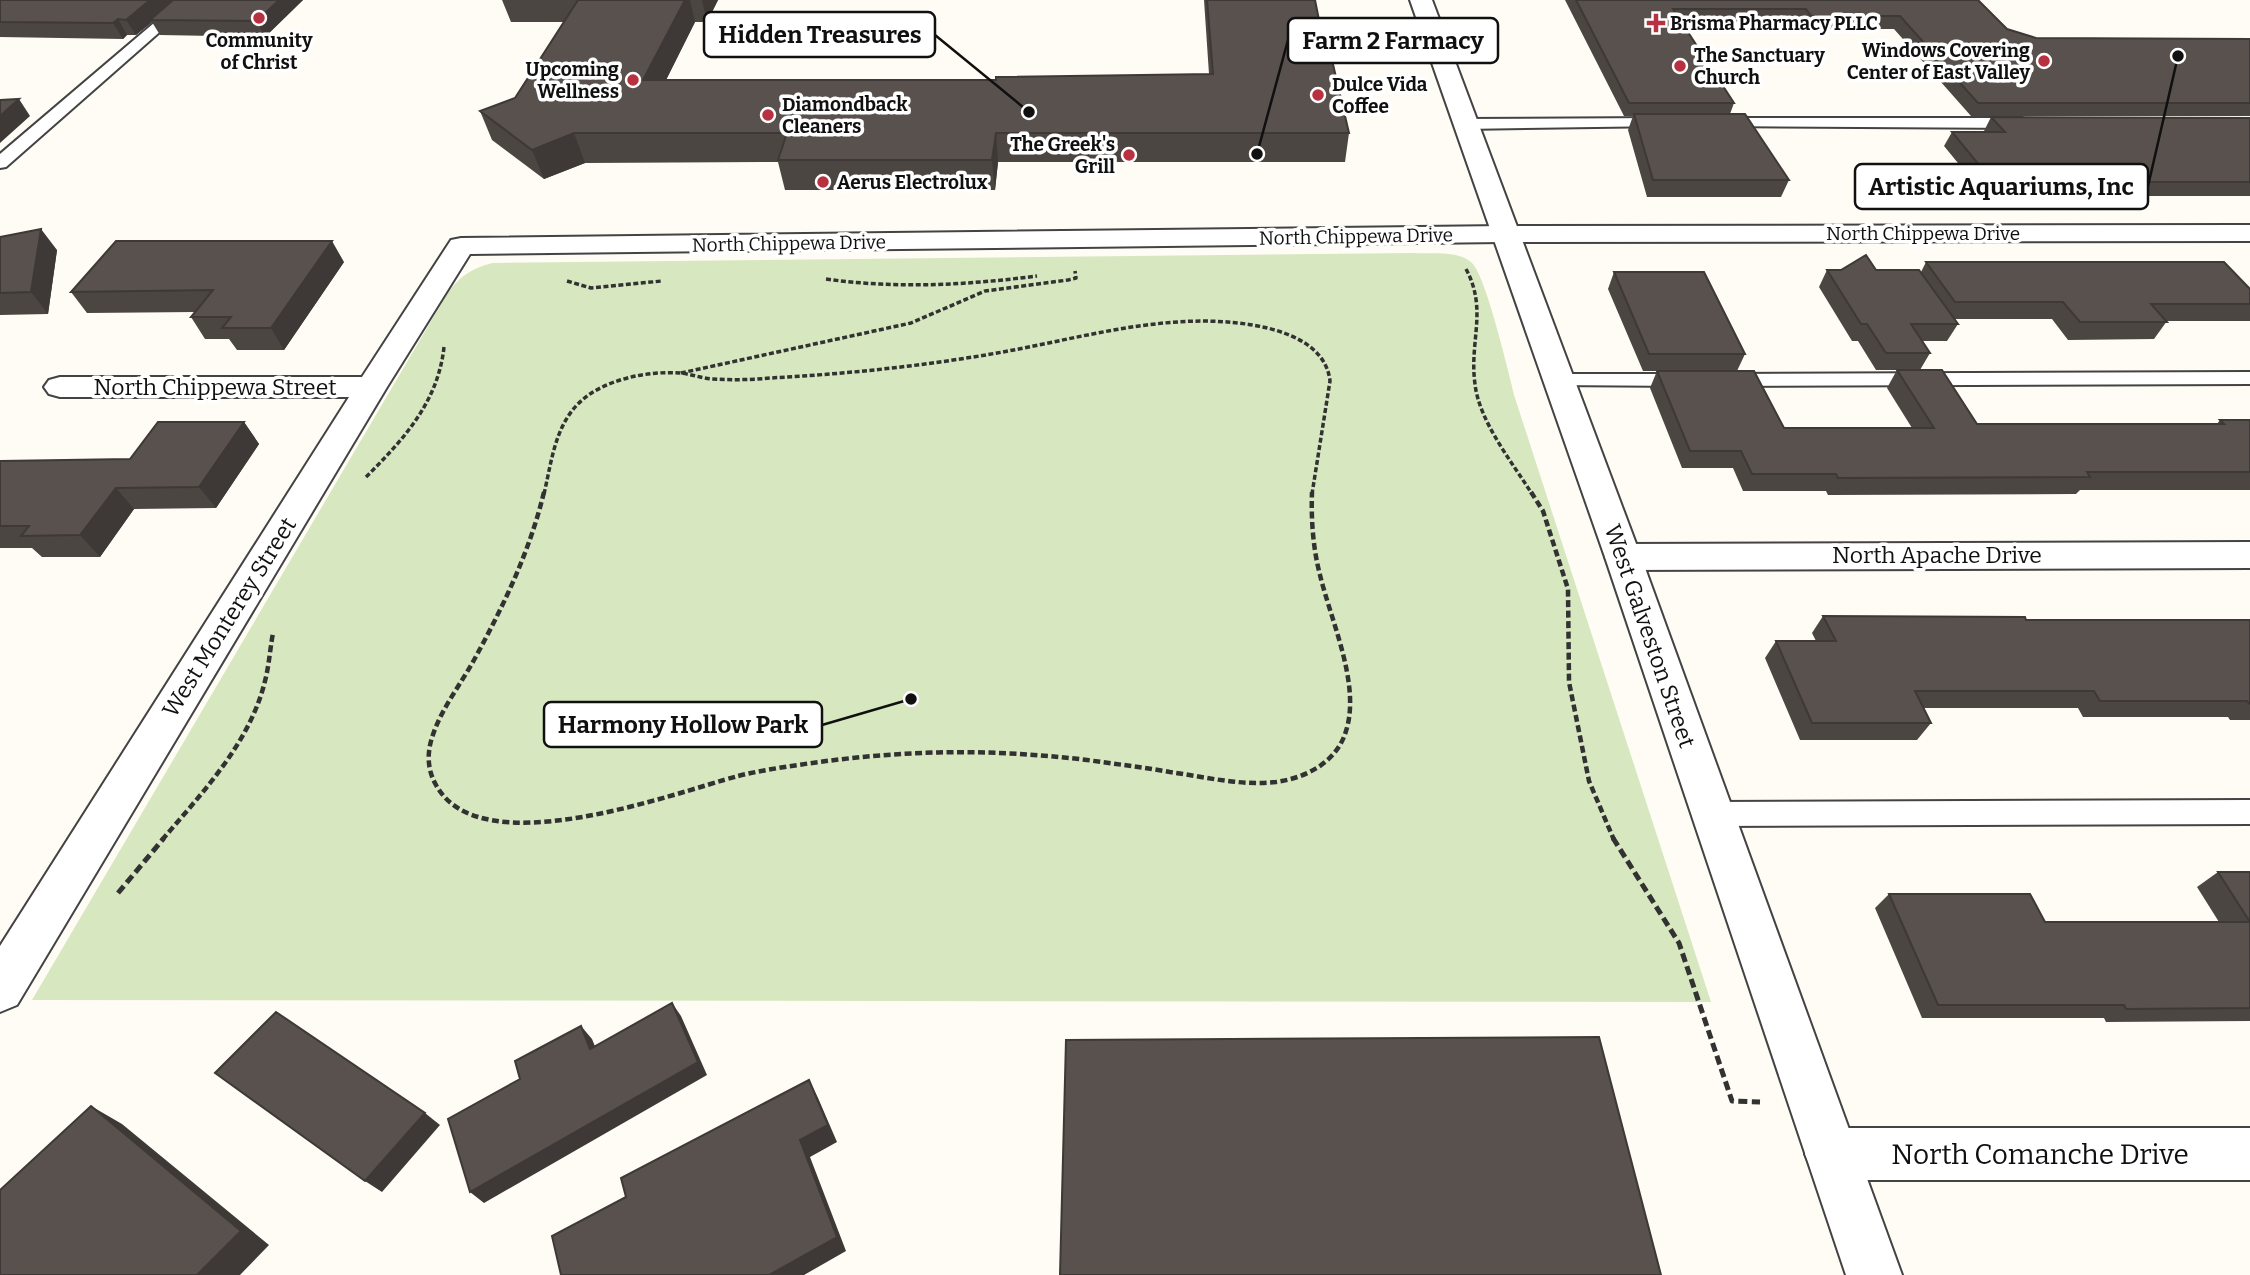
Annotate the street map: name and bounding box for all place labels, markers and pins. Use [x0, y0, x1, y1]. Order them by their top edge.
marker: Community of Christ [251, 10, 267, 26]
callout: Hidden Treasures [704, 12, 935, 57]
place label: Brisma Pharmacy PLLC [1670, 12, 1878, 35]
marker: Brisma Pharmacy PLLC [1648, 15, 1664, 31]
callout: Farm 2 Farmacy [1288, 18, 1498, 63]
place label: Community of Christ [205, 29, 313, 74]
place label: Windows Covering Center of East Valley [1847, 39, 2030, 84]
place label: The Sanctuary Church [1694, 44, 1825, 89]
marker: Windows Covering Center of East Valley [2036, 53, 2052, 69]
place label: Upcoming Wellness [526, 58, 619, 103]
marker: The Sanctuary Church [1672, 58, 1688, 74]
marker: Upcoming Wellness [625, 72, 641, 88]
place label: Dulce Vida Coffee [1332, 73, 1428, 118]
marker: Dulce Vida Coffee [1310, 87, 1326, 103]
place label: Diamondback Cleaners [782, 93, 908, 138]
marker: Diamondback Cleaners [760, 107, 776, 123]
place label: The Greek's Grill [1010, 133, 1115, 178]
marker: The Greek's Grill [1121, 147, 1137, 163]
callout: Artistic Aquariums, Inc [1855, 164, 2148, 209]
place label: Aerus Electrolux [837, 171, 988, 194]
marker: Aerus Electrolux [815, 174, 831, 190]
callout: Harmony Hollow Park [544, 702, 822, 747]

